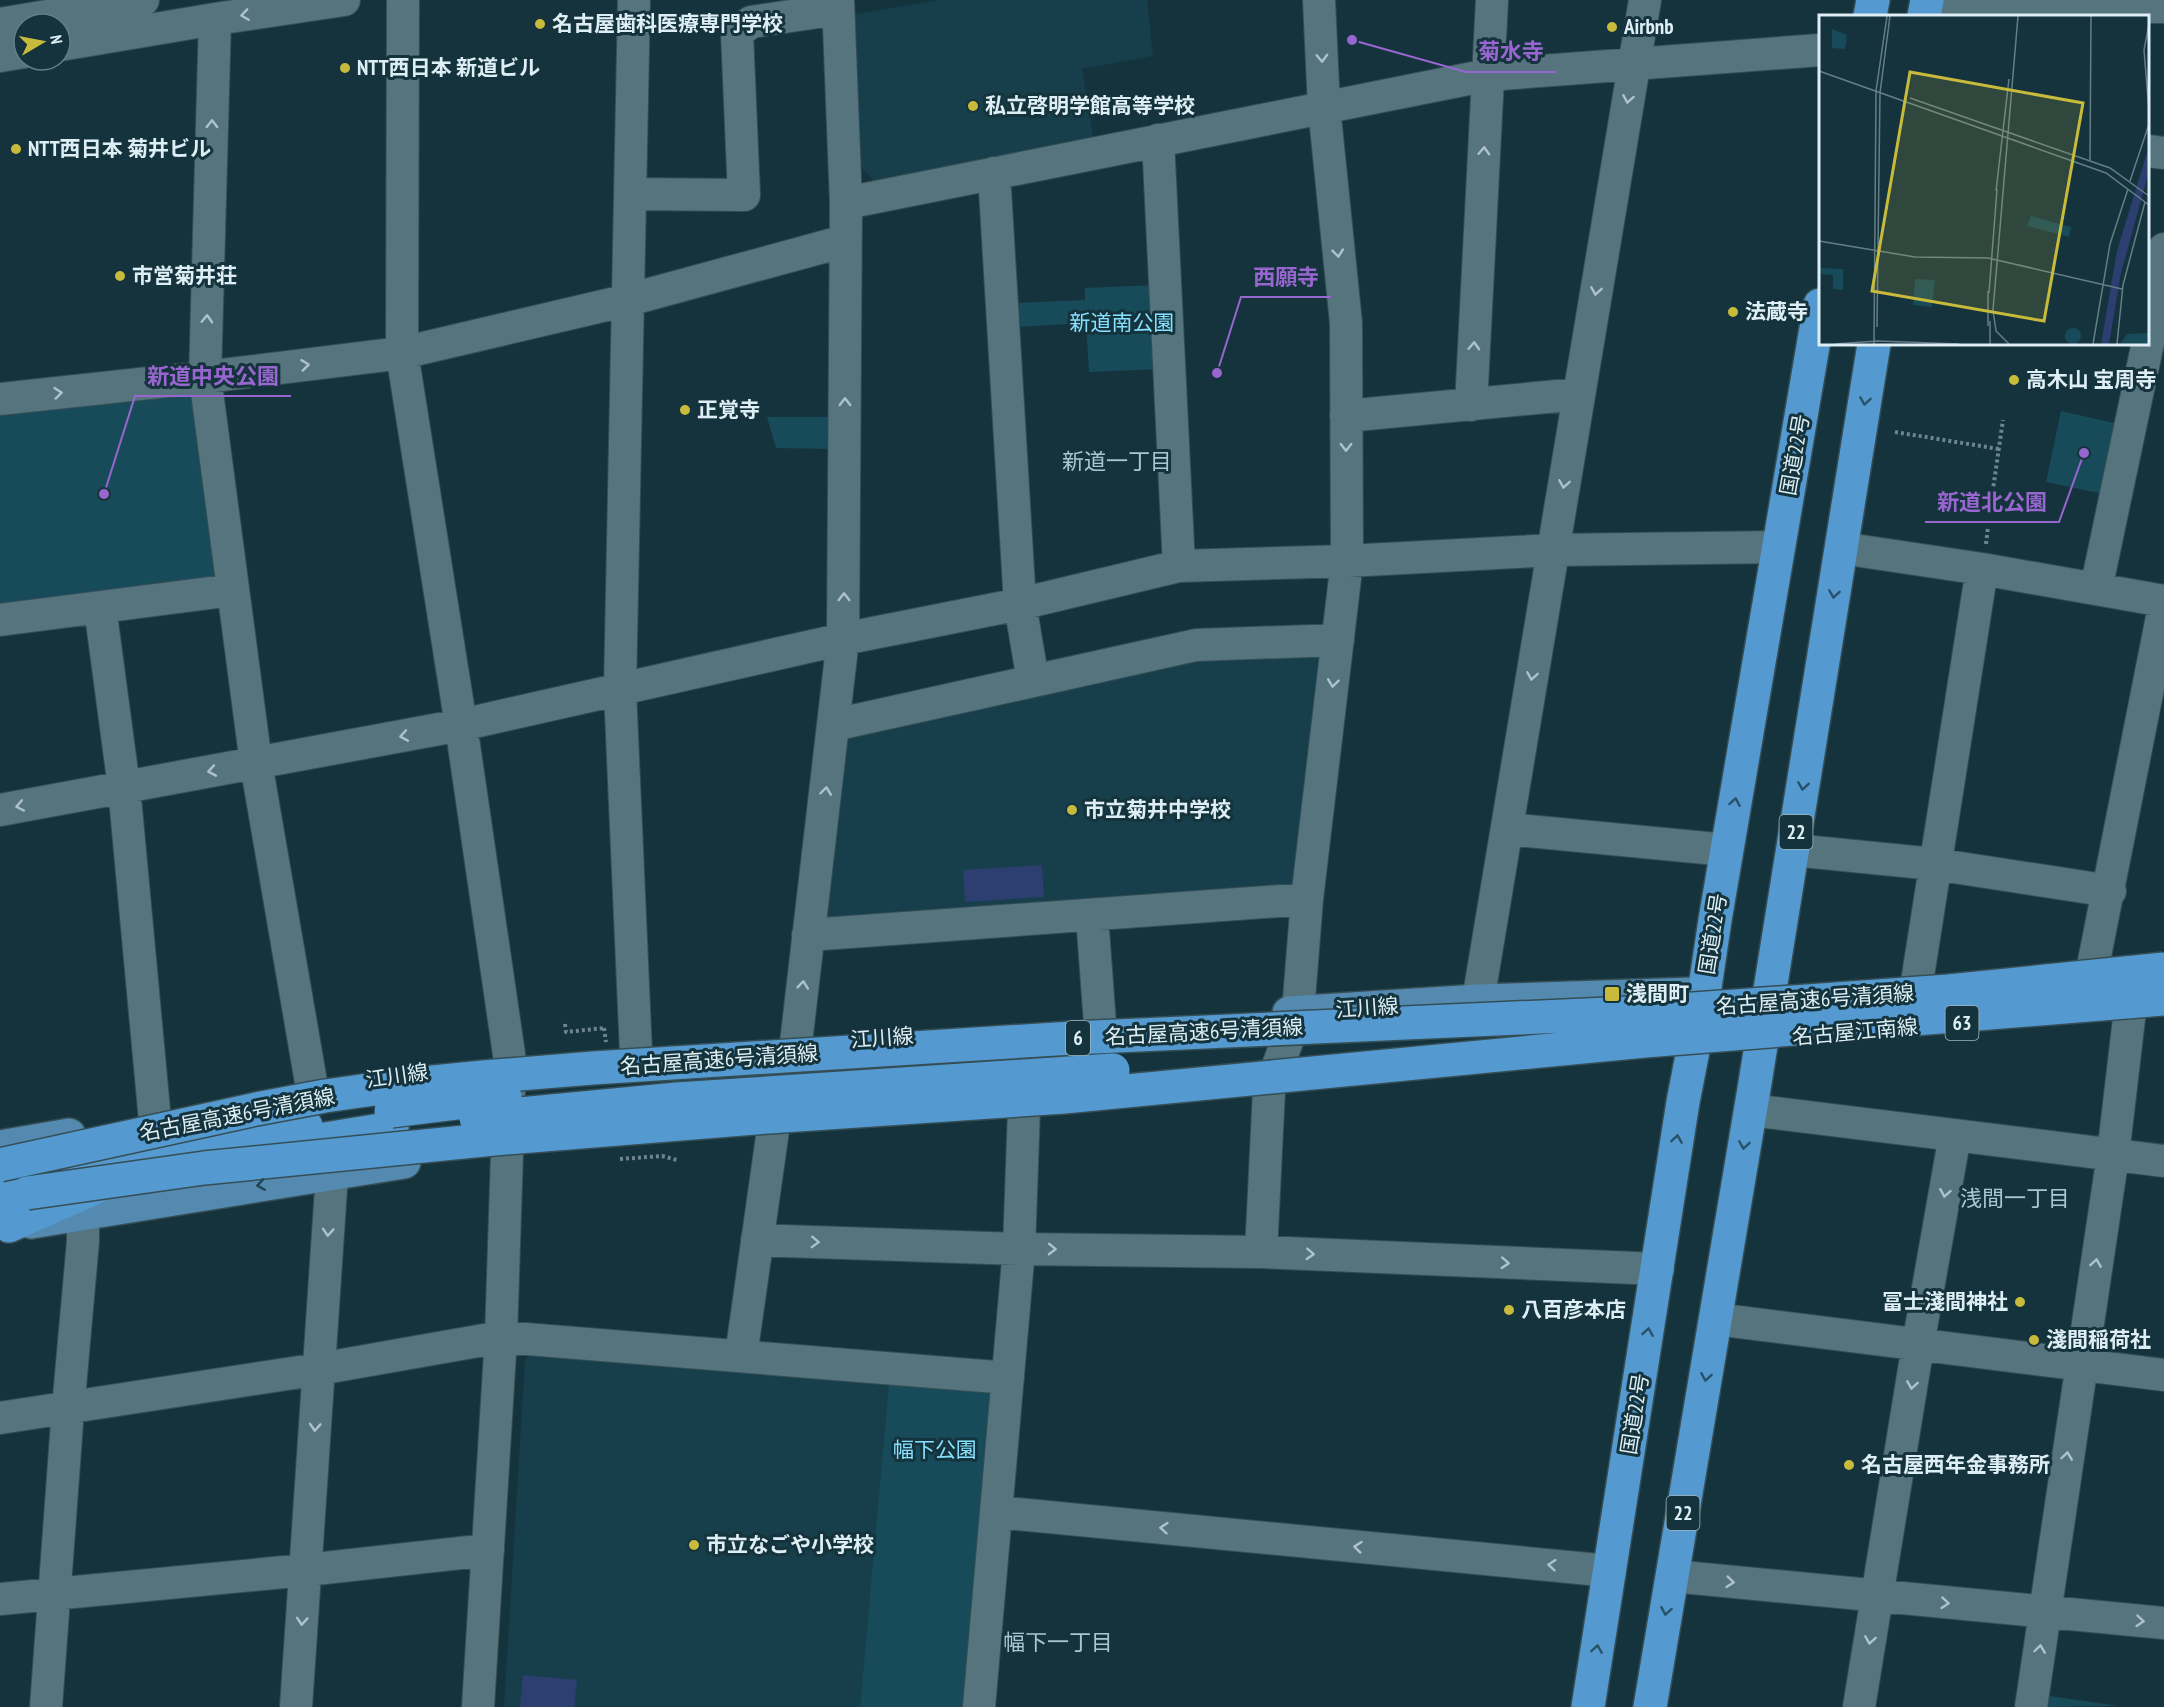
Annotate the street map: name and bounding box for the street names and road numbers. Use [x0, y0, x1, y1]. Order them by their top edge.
street label: 国道22号 [1774, 412, 1815, 498]
road number: 22 [1780, 815, 1812, 849]
street label: 国道22号 [1693, 891, 1732, 976]
street label: 名古屋高速6号清須線 [1715, 979, 1915, 1020]
street label: 江川線 [1335, 992, 1399, 1023]
road number: 63 [1946, 1006, 1978, 1040]
street label: 名古屋高速6号清須線 [1104, 1013, 1304, 1050]
street label: 名古屋江南線 [1791, 1013, 1919, 1050]
road number: 6 [1066, 1021, 1090, 1055]
street label: 江川線 [850, 1022, 914, 1053]
street label: 名古屋高速6号清須線 [619, 1039, 819, 1080]
street label: 江川線 [364, 1058, 430, 1093]
street label: 名古屋高速6号清須線 [137, 1082, 337, 1147]
street label: 国道22号 [1615, 1371, 1654, 1456]
road number: 22 [1666, 1496, 1700, 1530]

